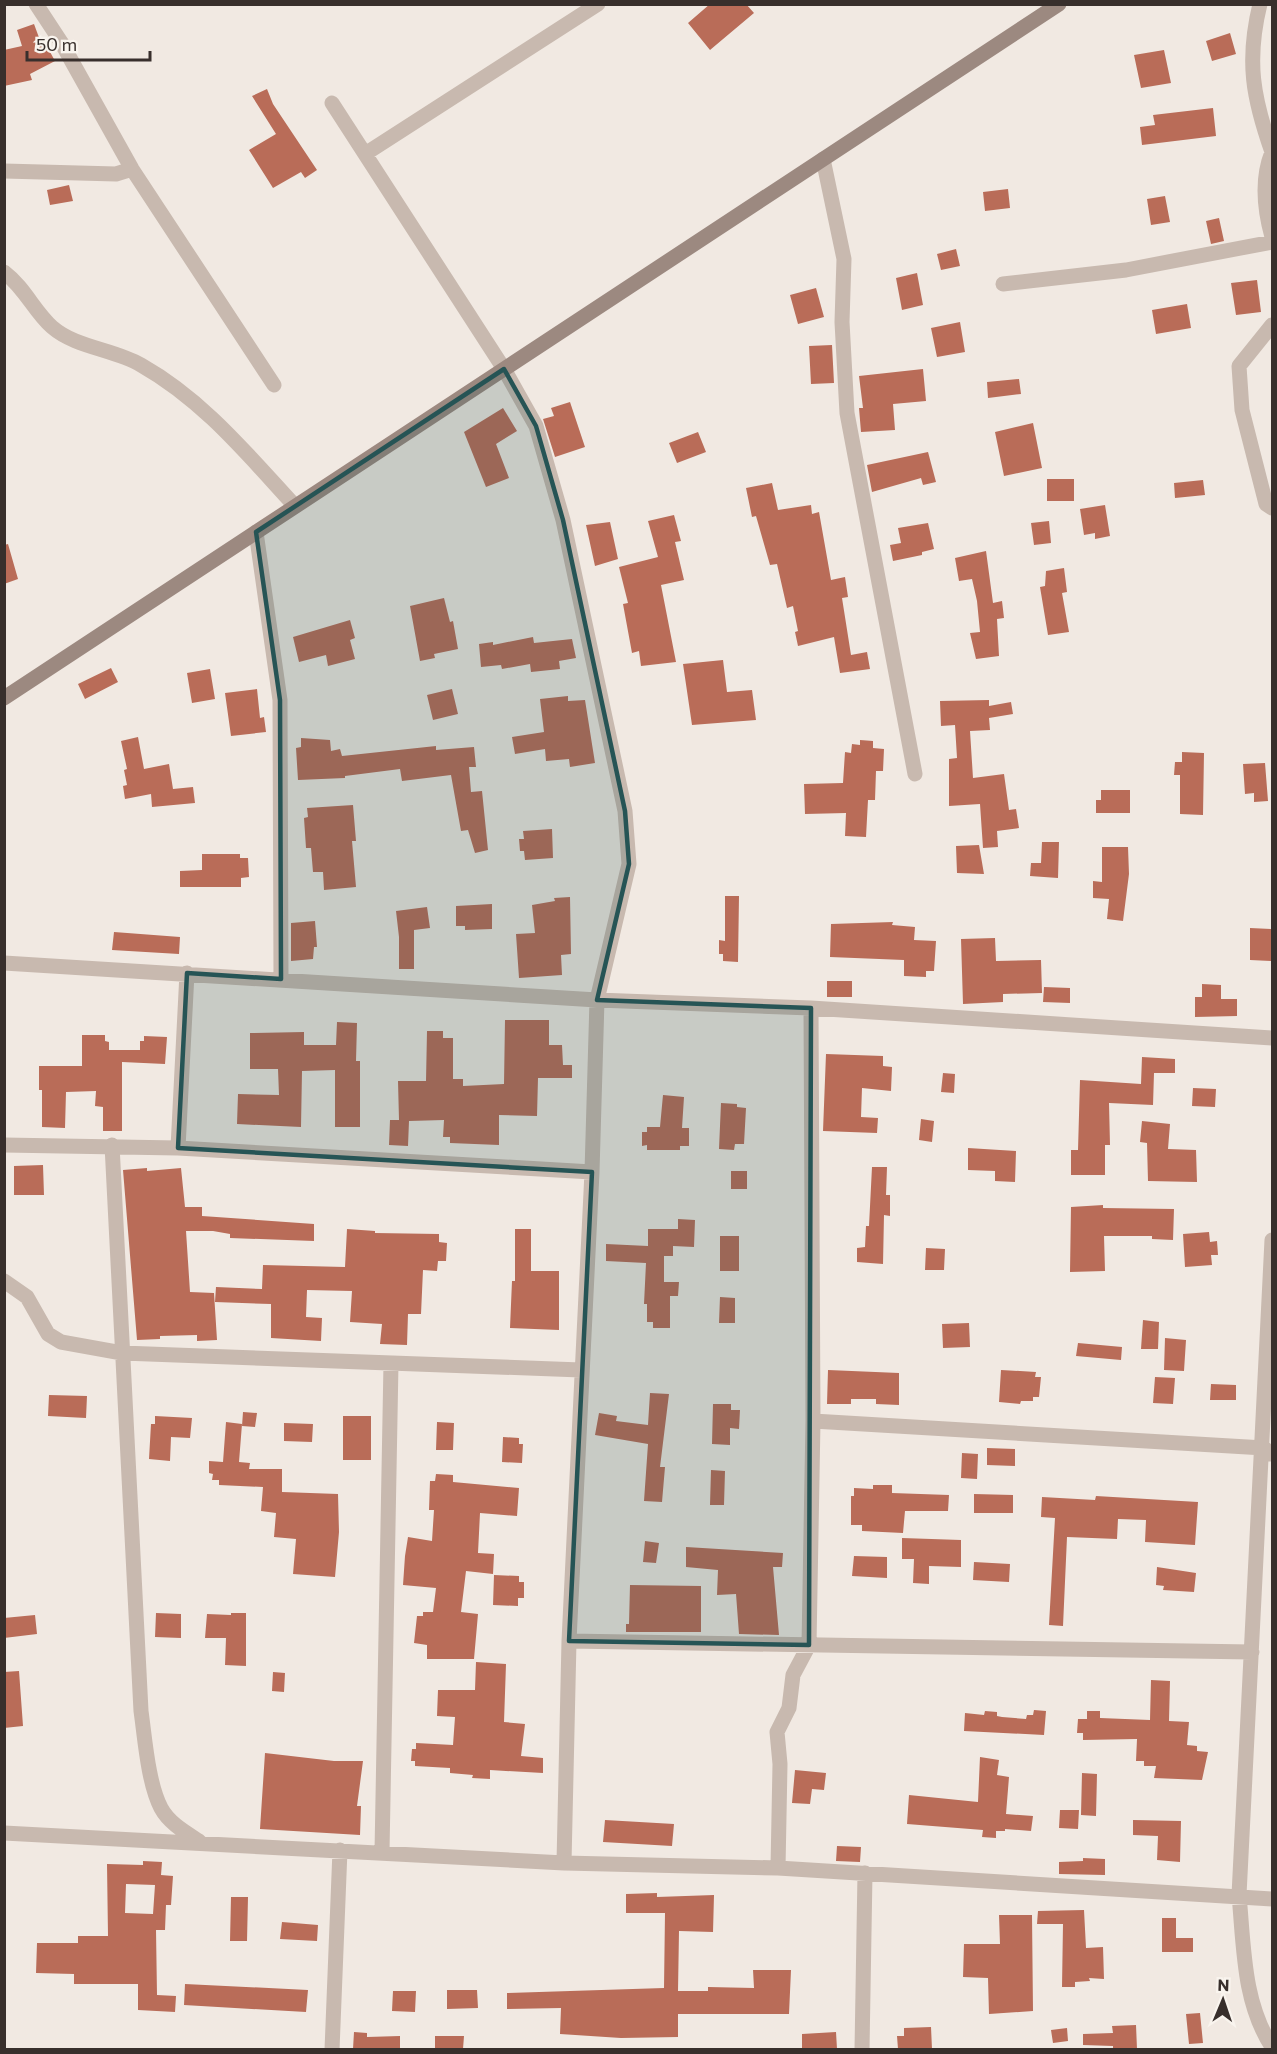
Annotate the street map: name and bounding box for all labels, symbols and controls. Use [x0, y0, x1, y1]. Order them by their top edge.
scale bar [27, 24, 150, 62]
text: 50 m [36, 33, 77, 55]
north arrow [1193, 1970, 1253, 2030]
text: N [1217, 1975, 1230, 1994]

